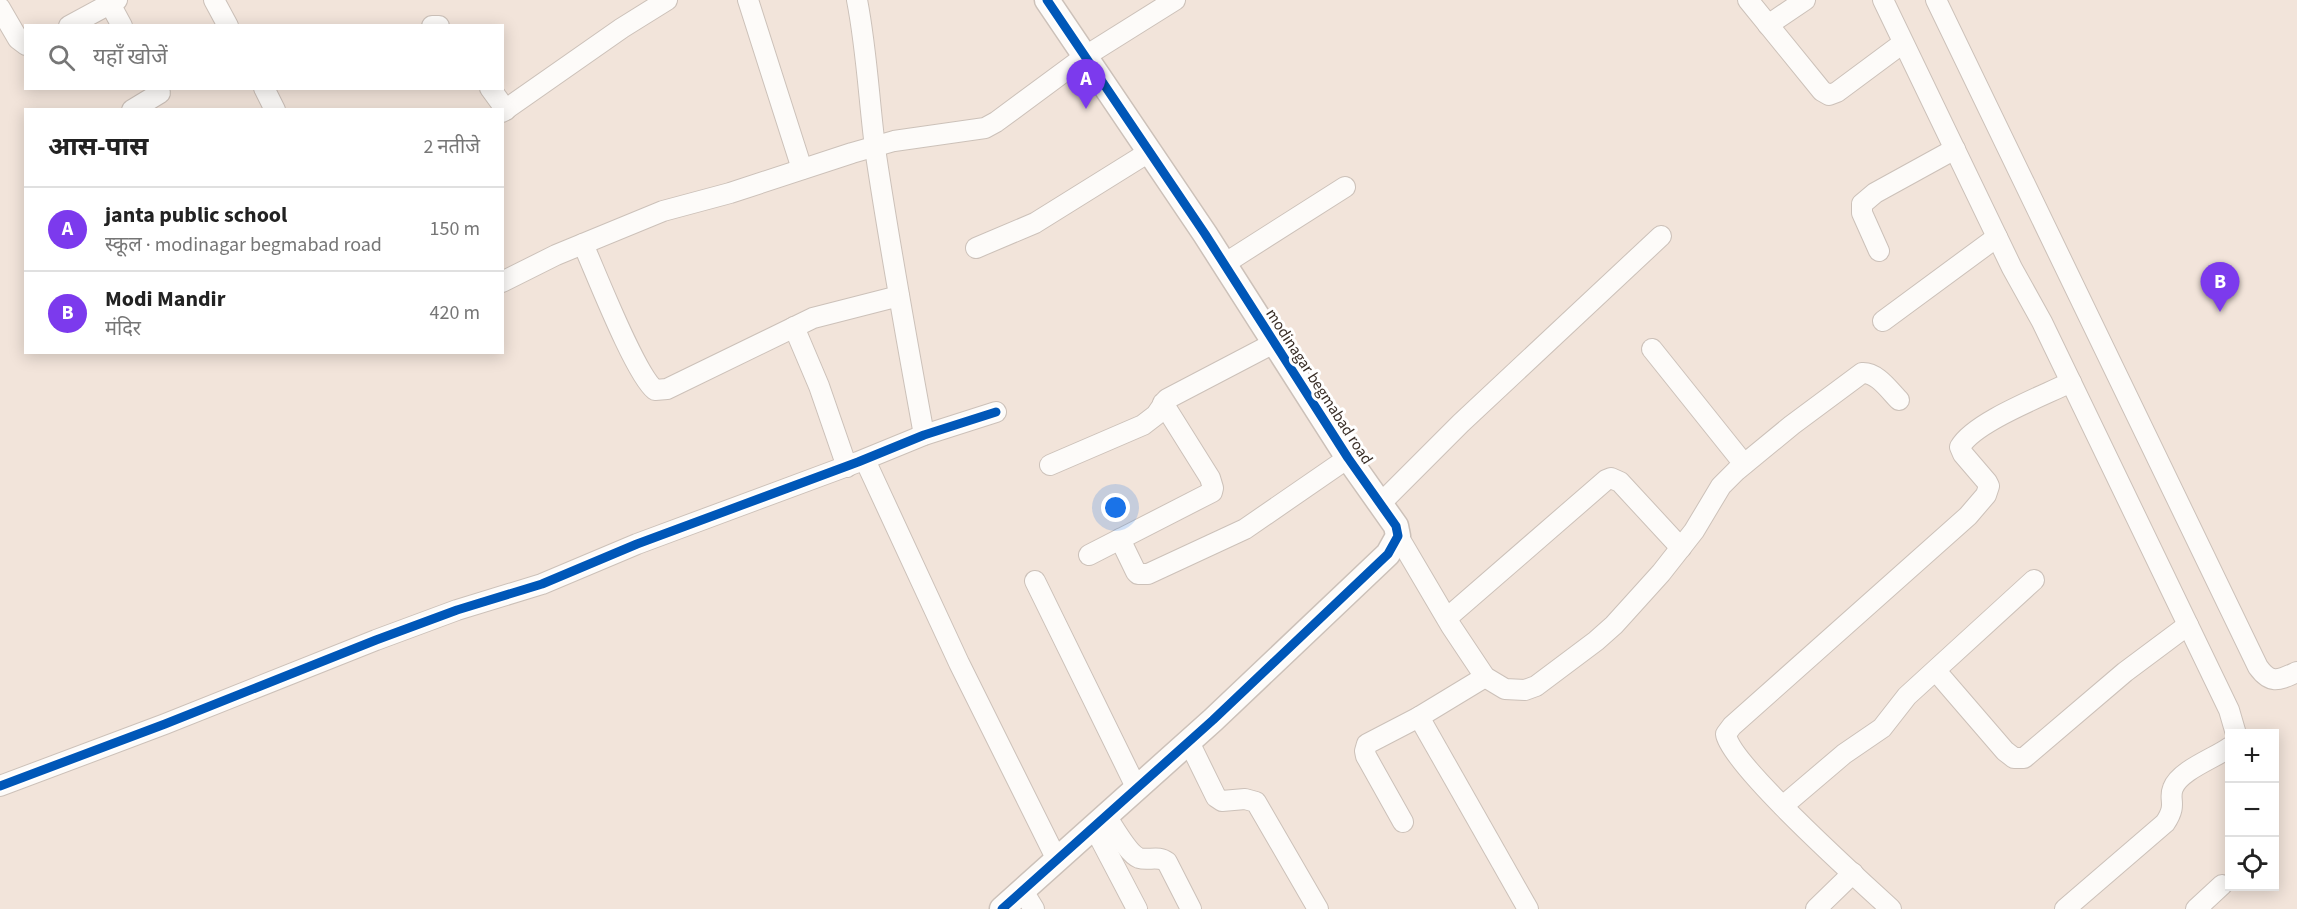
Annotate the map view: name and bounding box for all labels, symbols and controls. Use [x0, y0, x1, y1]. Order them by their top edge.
search box [24, 24, 504, 90]
icon: search [45, 41, 78, 74]
text: यहाँ खोजें [93, 41, 168, 73]
pin: A [1066, 60, 1106, 109]
text: आस-पास [48, 128, 148, 165]
text: 2 नतीजे [424, 133, 480, 161]
text: janta public school [105, 199, 287, 231]
text: A [62, 215, 73, 243]
text: 150 m [430, 215, 480, 243]
text: स्कूल · modinagar begmabad road [105, 231, 382, 259]
pin: B [2200, 262, 2240, 312]
text: Modi Mandir [105, 283, 225, 315]
text: B [61, 299, 74, 327]
text: 420 m [430, 299, 480, 327]
street label: modinagar begmabad road [1260, 304, 1378, 469]
text: मंदिर [105, 315, 141, 343]
your location [1101, 493, 1130, 522]
map controls [2225, 729, 2279, 891]
button: + [2225, 729, 2279, 783]
button: − [2225, 783, 2279, 837]
button: locate [2225, 837, 2279, 891]

